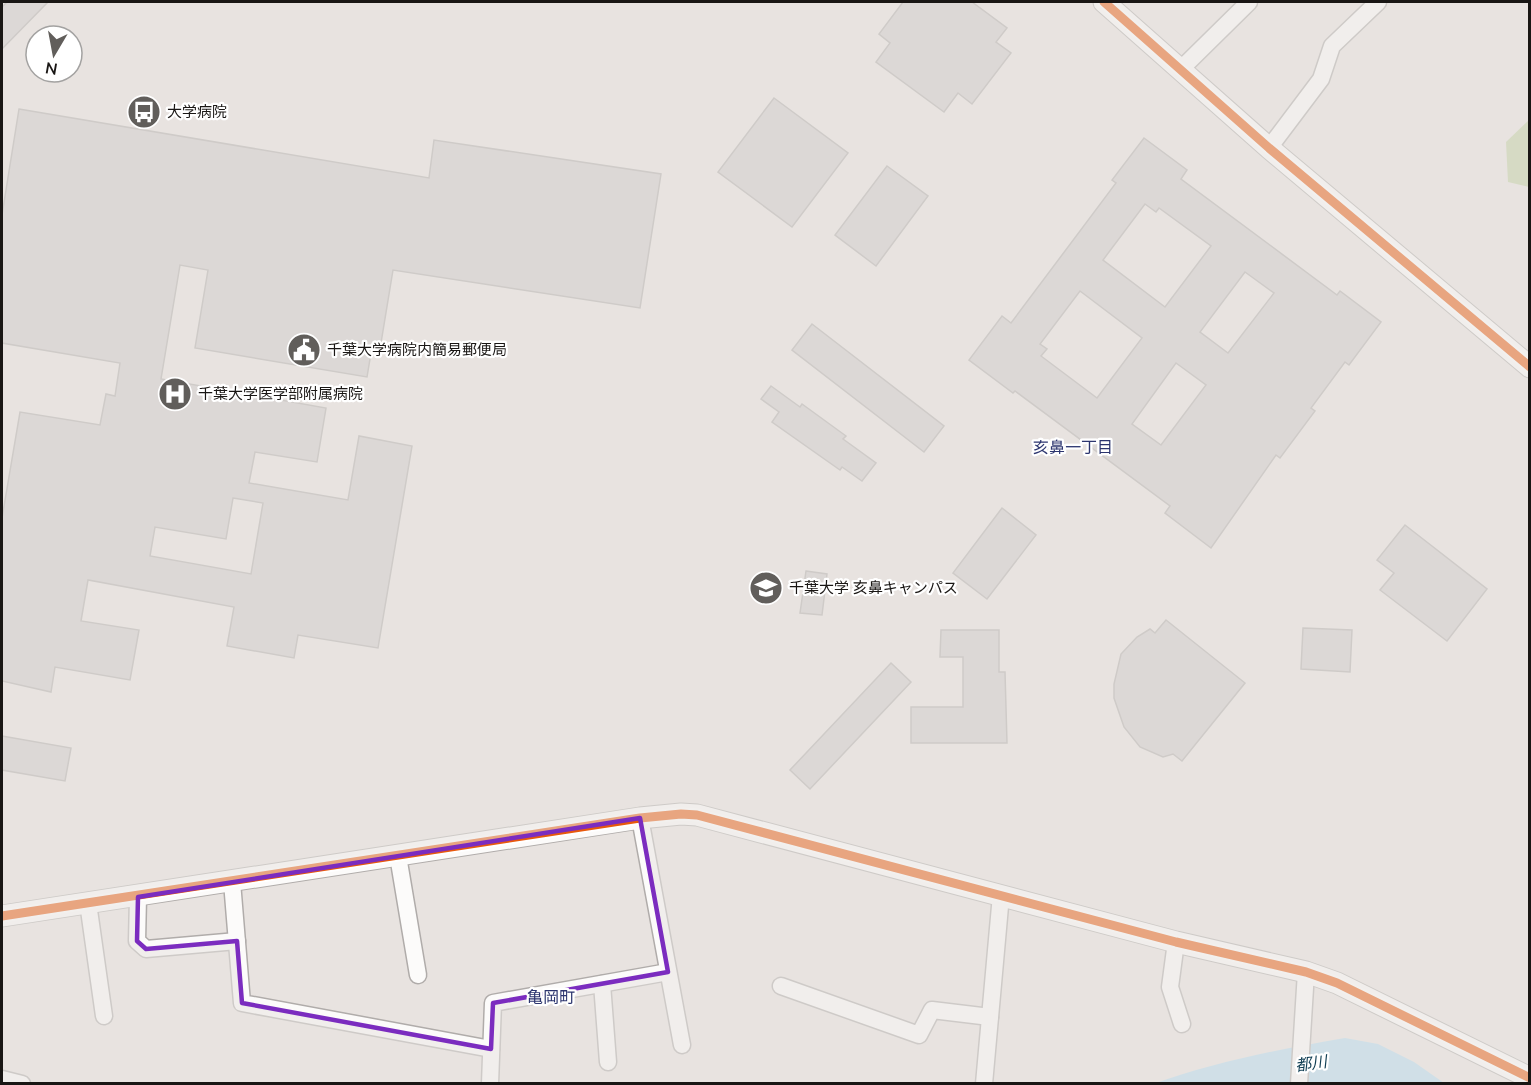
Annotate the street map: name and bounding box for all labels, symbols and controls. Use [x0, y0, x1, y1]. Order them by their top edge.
north arrow [24, 24, 84, 84]
text: N [44, 56, 59, 80]
bus stop icon: 大学病院 [126, 94, 162, 130]
place label: 大学病院 [167, 102, 227, 122]
public building icon: 千葉大学病院内簡易郵便局 [286, 332, 322, 368]
place label: 千葉大学病院内簡易郵便局 [327, 340, 507, 360]
hospital icon: 千葉大学医学部附属病院 [157, 376, 193, 412]
place label: 千葉大学医学部附属病院 [198, 384, 363, 404]
district label: 亥鼻一丁目 [1033, 437, 1113, 459]
school or university icon: 千葉大学 亥鼻キャンパス [748, 570, 784, 606]
place label: 千葉大学 亥鼻キャンパス [789, 578, 958, 598]
district label: 亀岡町 [527, 987, 575, 1009]
water label: 都川 [1294, 1051, 1330, 1077]

